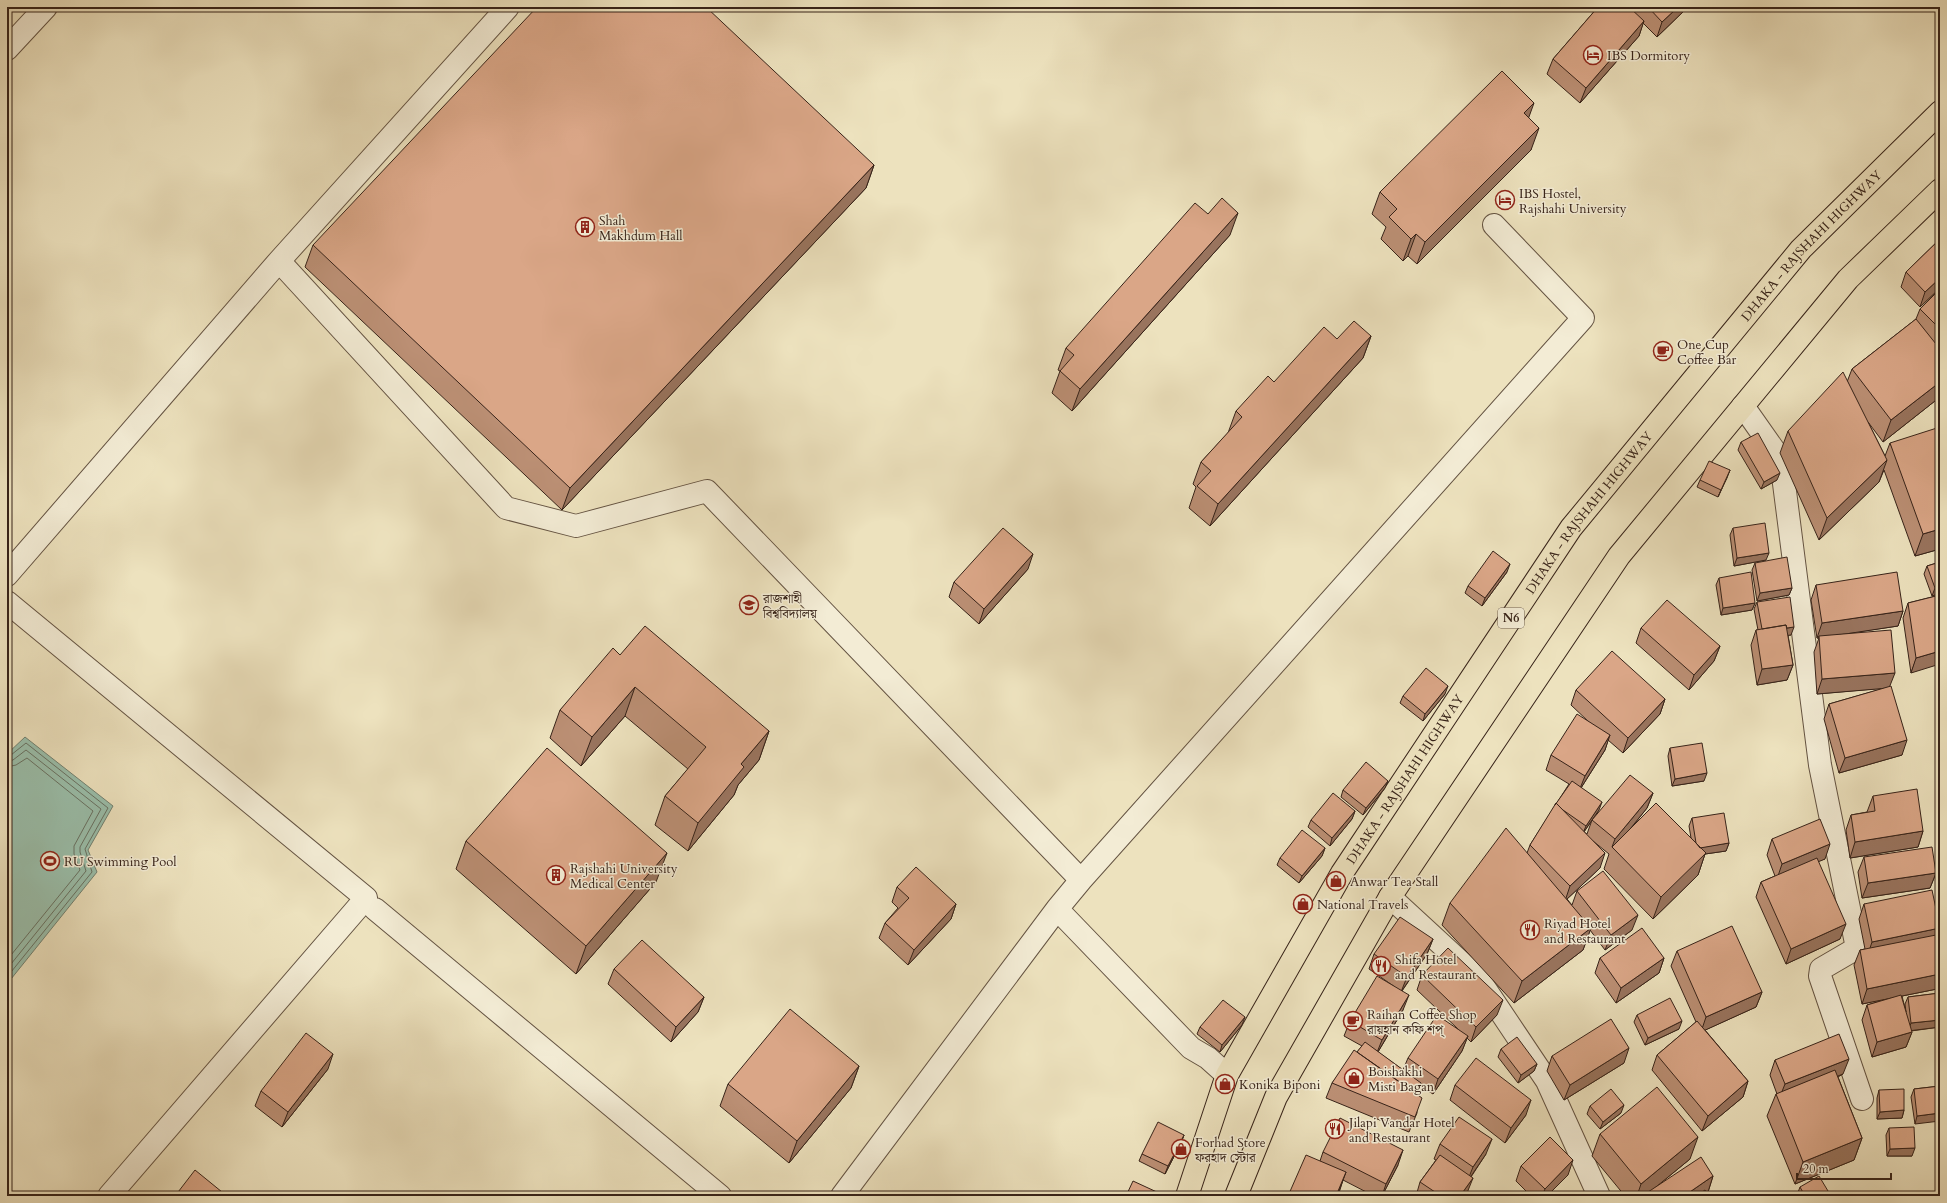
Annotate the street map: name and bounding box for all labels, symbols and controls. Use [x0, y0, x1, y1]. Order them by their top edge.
hotel icon: IBS Dormitory [1582, 44, 1604, 66]
place label: IBS Dormitory [1607, 47, 1690, 65]
street label: DHAKA - RAJSHAHI HIGHWAY [1737, 166, 1886, 325]
place label: IBS Hostel, Rajshahi University [1519, 185, 1627, 218]
hotel icon: IBS Hostel, Rajshahi University [1494, 189, 1516, 211]
place label: Shah Makhdum Hall [599, 212, 683, 245]
building icon: Shah Makhdum Hall [574, 216, 596, 238]
place label: One Cup Coffee Bar [1677, 336, 1737, 369]
cafe icon: One Cup Coffee Bar [1652, 340, 1674, 362]
street label: DHAKA - RAJSHAHI HIGHWAY [1522, 428, 1657, 598]
place label: রাজশাহী বিশ্ববিদ্যালয় [762, 590, 818, 623]
school or university icon: রাজশাহী বিশ্ববিদ্যালয় [738, 594, 760, 616]
road number: N6 [1498, 608, 1524, 628]
street label: DHAKA - RAJSHAHI HIGHWAY [1342, 691, 1468, 868]
sports icon: RU Swimming Pool [39, 850, 61, 872]
place label: RU Swimming Pool [64, 853, 177, 871]
place label: Rajshahi University Medical Center [570, 860, 678, 893]
building icon: Rajshahi University Medical Center [545, 864, 567, 886]
shop icon: Anwar Tea Stall [1325, 870, 1347, 892]
place label: Anwar Tea Stall [1350, 873, 1439, 891]
shop icon: National Travels [1292, 893, 1314, 915]
place label: National Travels [1317, 896, 1408, 914]
place label: Riyad Hotel and Restaurant [1544, 915, 1625, 948]
restaurant icon: Riyad Hotel and Restaurant [1519, 919, 1541, 941]
place label: Shifa Hotel and Restaurant [1395, 951, 1476, 984]
restaurant icon: Shifa Hotel and Restaurant [1370, 955, 1392, 977]
place label: Raihan Coffee Shop রায়হান কফি শপ্ [1366, 1006, 1477, 1039]
cafe icon: Raihan Coffee Shop রায়হান কফি শপ্ [1342, 1010, 1364, 1032]
place label: Boishakhi Misti Bagan [1368, 1063, 1435, 1096]
shop icon: Boishakhi Misti Bagan [1343, 1067, 1365, 1089]
shop icon: Konika Biponi [1214, 1073, 1236, 1095]
place label: Konika Biponi [1239, 1076, 1321, 1094]
place label: Jilapi Vandar Hotel and Restaurant [1347, 1114, 1455, 1147]
restaurant icon: Jilapi Vandar Hotel and Restaurant [1324, 1118, 1346, 1140]
place label: Forhad Store ফরহাদ স্টোর [1194, 1134, 1266, 1167]
shop icon: Forhad Store ফরহাদ স্টোর [1170, 1138, 1192, 1160]
scale bar [1797, 1155, 1891, 1181]
text: 20 m [1803, 1161, 1830, 1177]

